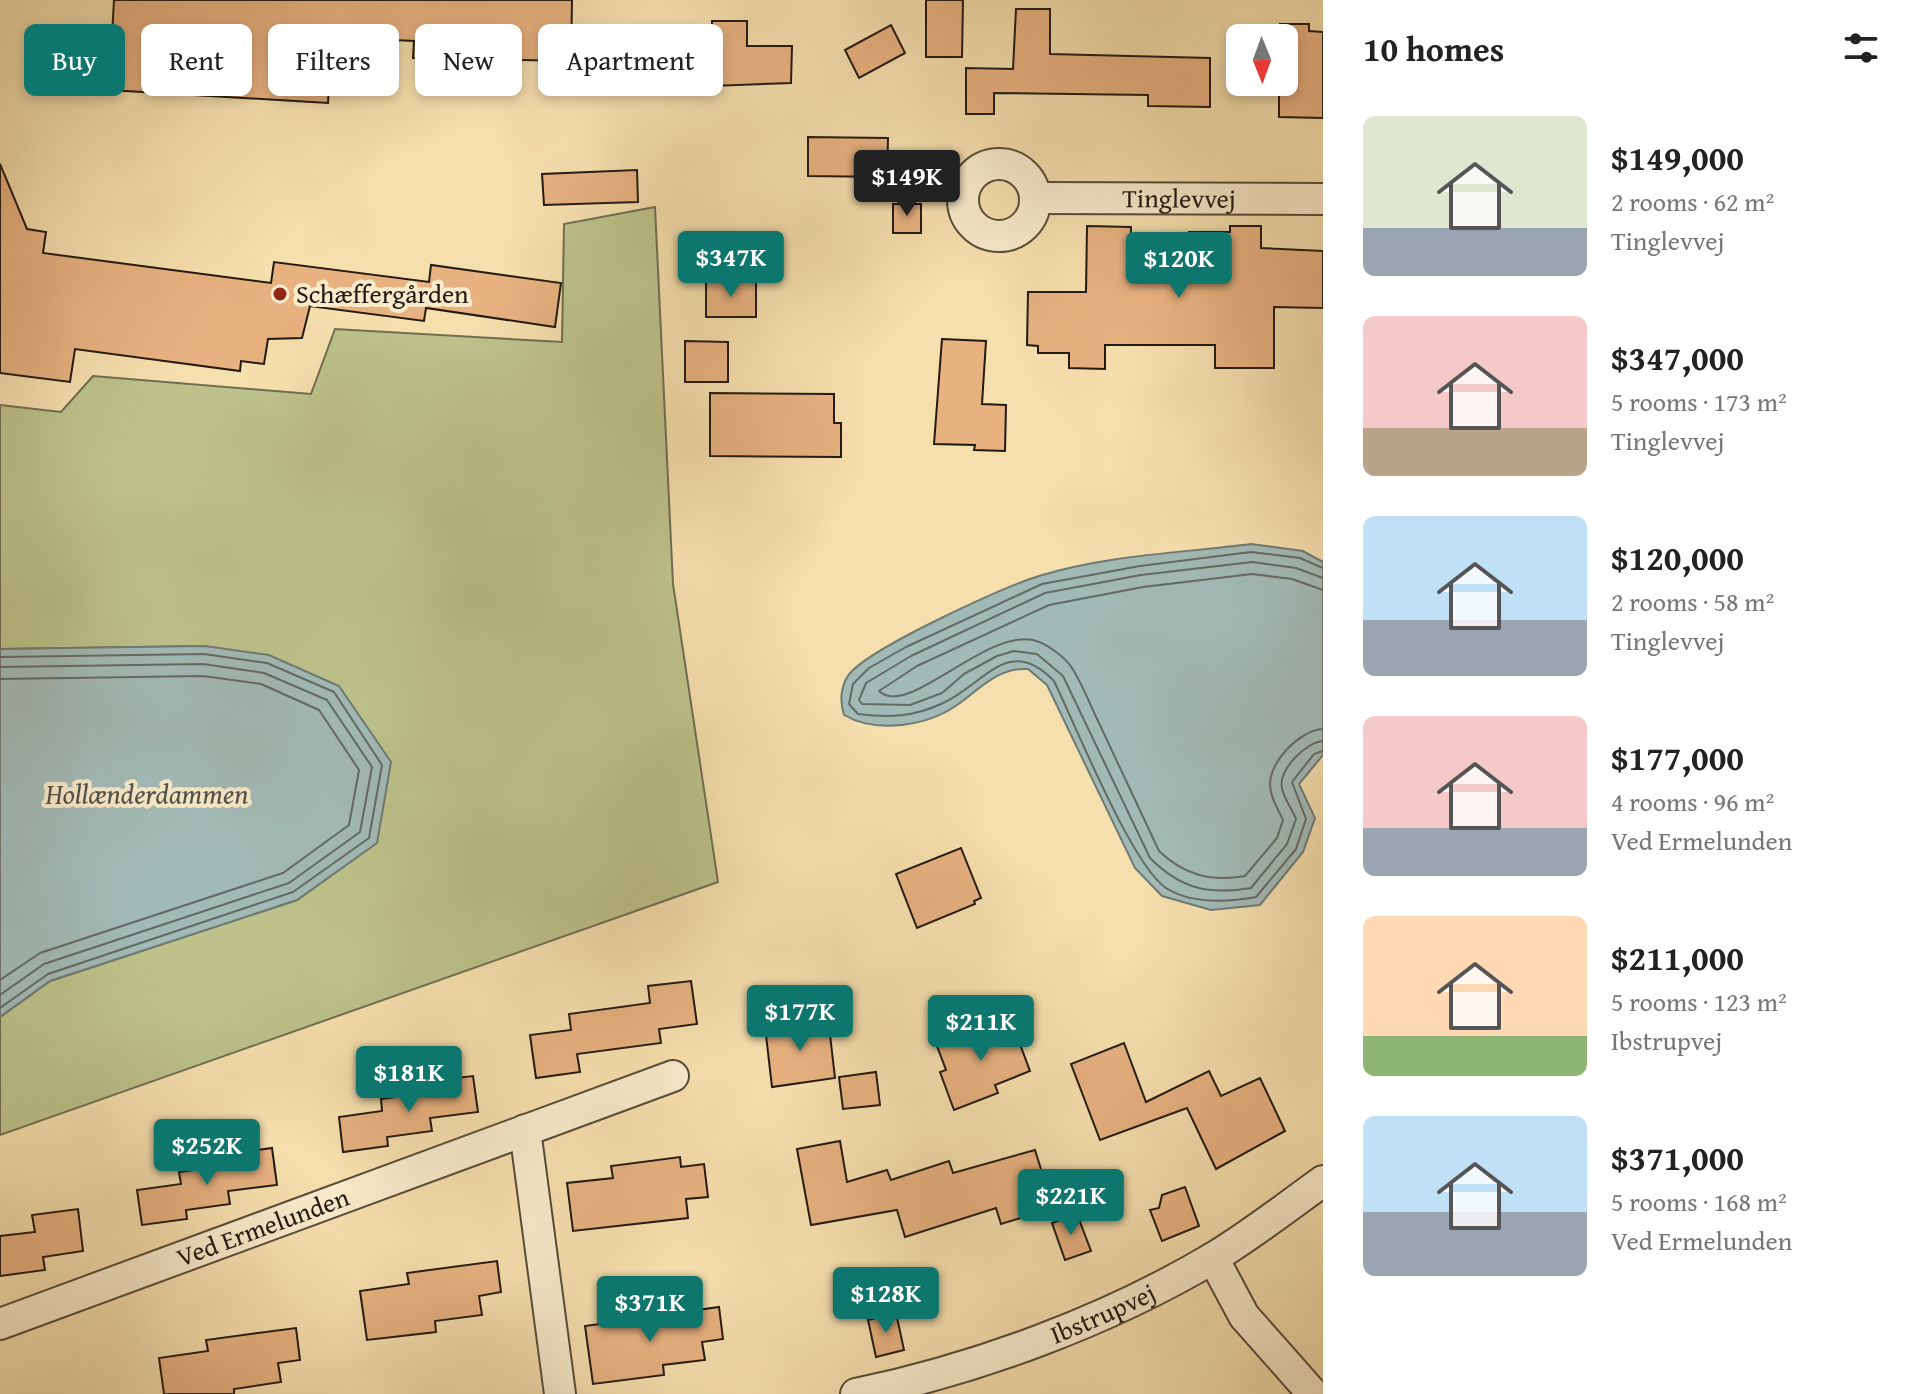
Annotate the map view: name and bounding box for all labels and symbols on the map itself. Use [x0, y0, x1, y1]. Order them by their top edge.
north arrow [1226, 24, 1298, 96]
pin: $149K [851, 150, 963, 218]
street label: Tinglevvej [1122, 178, 1236, 218]
pin: $347K [675, 231, 787, 299]
pin: $120K [1123, 232, 1235, 300]
place label: Schæffergården [296, 274, 469, 313]
marker: Schæffergården [271, 285, 289, 303]
water label: Hollænderdammen [45, 773, 248, 814]
pin: $177K [744, 985, 856, 1053]
pin: $211K [925, 995, 1037, 1063]
pin: $181K [353, 1046, 465, 1114]
pin: $252K [151, 1119, 263, 1187]
pin: $221K [1015, 1169, 1127, 1237]
street label: Ved Ermelunden [171, 1177, 355, 1276]
pin: $128K [830, 1267, 942, 1335]
street label: Ibstrupvej [1044, 1273, 1162, 1354]
pin: $371K [594, 1276, 706, 1344]

